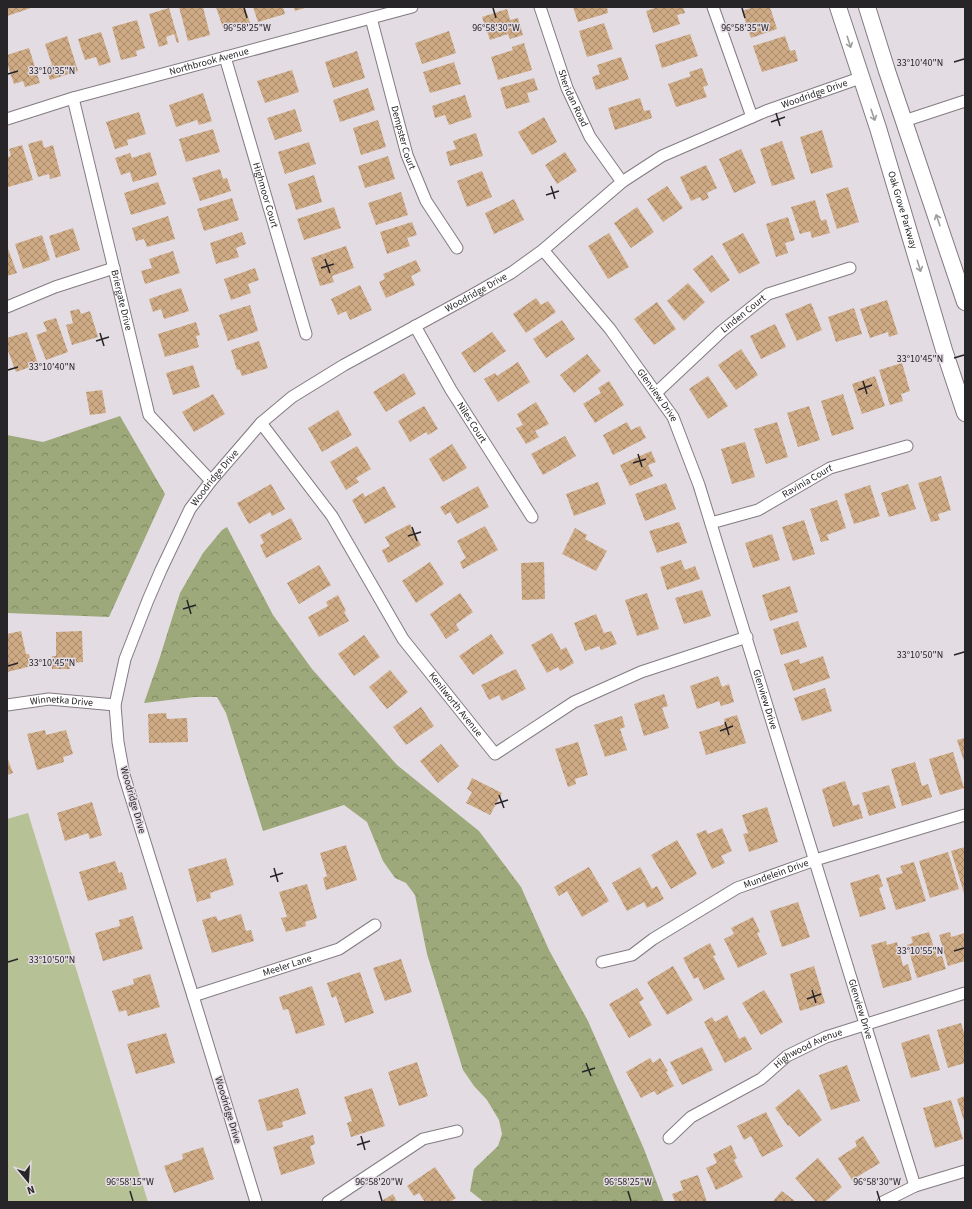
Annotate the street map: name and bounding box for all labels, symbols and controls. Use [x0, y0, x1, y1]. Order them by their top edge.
text: 96°58'25"W [223, 21, 271, 35]
text: 96°58'30"W [472, 21, 520, 35]
text: 96°58'35"W [721, 21, 769, 35]
one-way arrow [846, 36, 853, 49]
street label: Northbrook Avenue [168, 44, 250, 79]
text: 33°10'40"N [897, 56, 943, 70]
text: 33°10'35"N [29, 64, 75, 78]
street label: Sheridan Road [554, 68, 591, 129]
street label: Woodridge Drive [779, 76, 850, 112]
street label: Dempster Court [387, 104, 420, 172]
one-way arrow [870, 108, 877, 121]
street label: Highmoor Court [249, 161, 282, 230]
street label: Oak Grove Parkway [884, 169, 921, 251]
one-way arrow [933, 214, 941, 226]
one-way arrow [916, 259, 923, 272]
street label: Briergate Drive [107, 269, 136, 332]
street label: Woodridge Drive [442, 270, 510, 316]
street label: Linden Court [718, 291, 769, 336]
text: 33°10'45"N [897, 352, 943, 366]
text: 33°10'40"N [29, 360, 75, 374]
street label: Glenview Drive [634, 366, 681, 424]
street label: Niles Court [453, 399, 490, 446]
street label: Woodridge Drive [187, 447, 242, 509]
street label: Ravinia Court [780, 461, 834, 501]
text: 33°10'50"N [897, 648, 943, 662]
text: 33°10'45"N [29, 656, 75, 670]
street label: Glenview Drive [749, 668, 781, 731]
street label: Kenilworth Avenue [425, 669, 486, 740]
street label: Winnetka Drive [29, 692, 94, 710]
street label: Woodridge Drive [117, 765, 149, 835]
street label: Mundelein Drive [742, 856, 810, 892]
text: 33°10'55"N [897, 944, 943, 958]
street label: Meeler Lane [261, 951, 313, 980]
text: 33°10'50"N [29, 953, 75, 967]
street label: Glenview Drive [845, 977, 876, 1041]
street label: Highwood Avenue [771, 1025, 844, 1072]
street label: Woodridge Drive [211, 1075, 245, 1145]
north arrow [8, 1161, 48, 1201]
text: 96°58'15"W [106, 1175, 154, 1189]
text: 96°58'20"W [355, 1175, 403, 1189]
text: 96°58'25"W [604, 1175, 652, 1189]
text: 96°58'30"W [853, 1175, 901, 1189]
text: N [25, 1182, 37, 1198]

